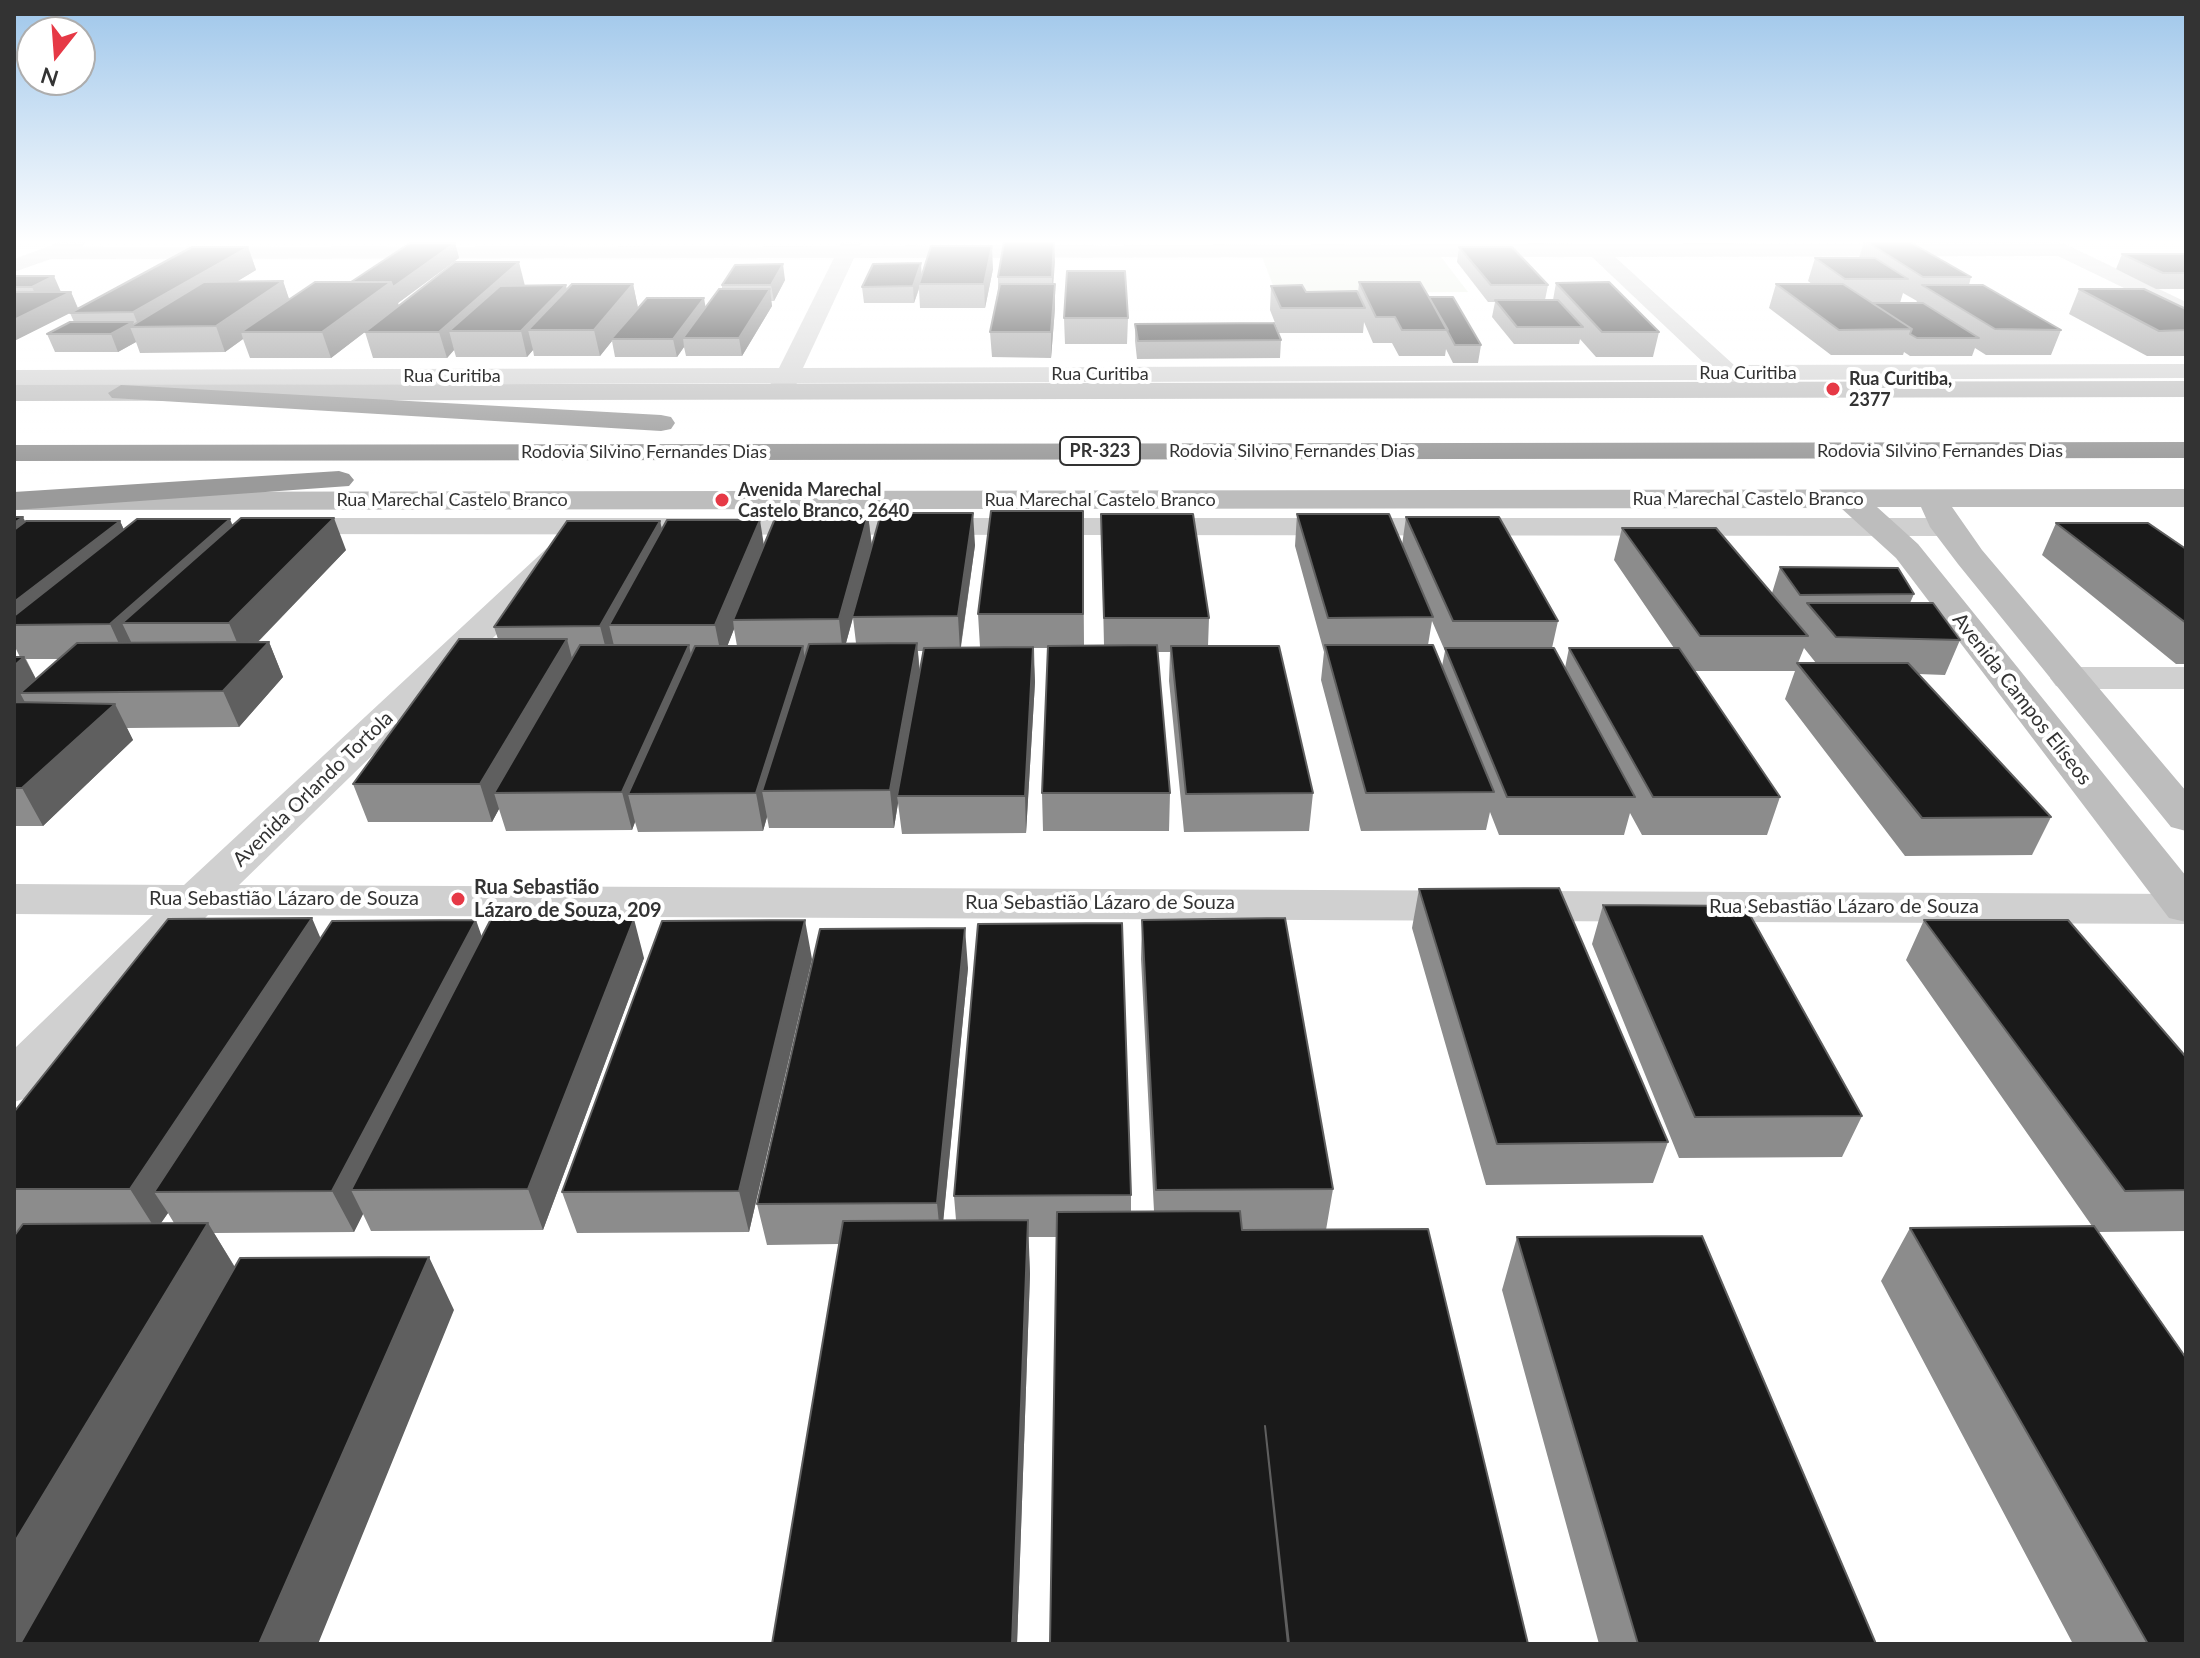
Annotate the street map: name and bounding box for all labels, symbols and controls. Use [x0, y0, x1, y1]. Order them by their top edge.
north arrow [16, 16, 96, 96]
text: N [37, 62, 61, 93]
street label: Rua Curitiba [1699, 362, 1797, 384]
street label: Rua Curitiba [1051, 363, 1149, 385]
street label: Rua Curitiba [403, 365, 501, 387]
place label: Rua Curitiba, 2377 [1849, 368, 1952, 410]
marker: Rua Curitiba, 2377 [1824, 380, 1842, 398]
road number: PR-323 [1060, 437, 1140, 465]
street label: Rodovia Silvino Fernandes Dias [1169, 440, 1415, 462]
street label: Rodovia Silvino Fernandes Dias [1817, 440, 2063, 462]
street label: Rodovia Silvino Fernandes Dias [521, 441, 767, 463]
place label: Avenida Marechal Castelo Branco, 2640 [738, 479, 909, 522]
street label: Rua Marechal Castelo Branco [1632, 488, 1864, 510]
street label: Rua Marechal Castelo Branco [336, 489, 568, 511]
street label: Rua Marechal Castelo Branco [984, 489, 1216, 511]
marker: Avenida Marechal Castelo Branco, 2640 [713, 491, 731, 509]
street label: Avenida Campos Elíseos [1947, 608, 2097, 790]
street label: Avenida Orlando Tortola [228, 706, 398, 872]
place label: Rua Sebastião Lázaro de Souza, 209 [474, 876, 662, 923]
street label: Rua Sebastião Lázaro de Souza [149, 887, 419, 911]
marker: Rua Sebastião Lázaro de Souza, 209 [449, 890, 467, 908]
street label: Rua Sebastião Lázaro de Souza [965, 891, 1235, 915]
street label: Rua Sebastião Lázaro de Souza [1709, 895, 1979, 919]

